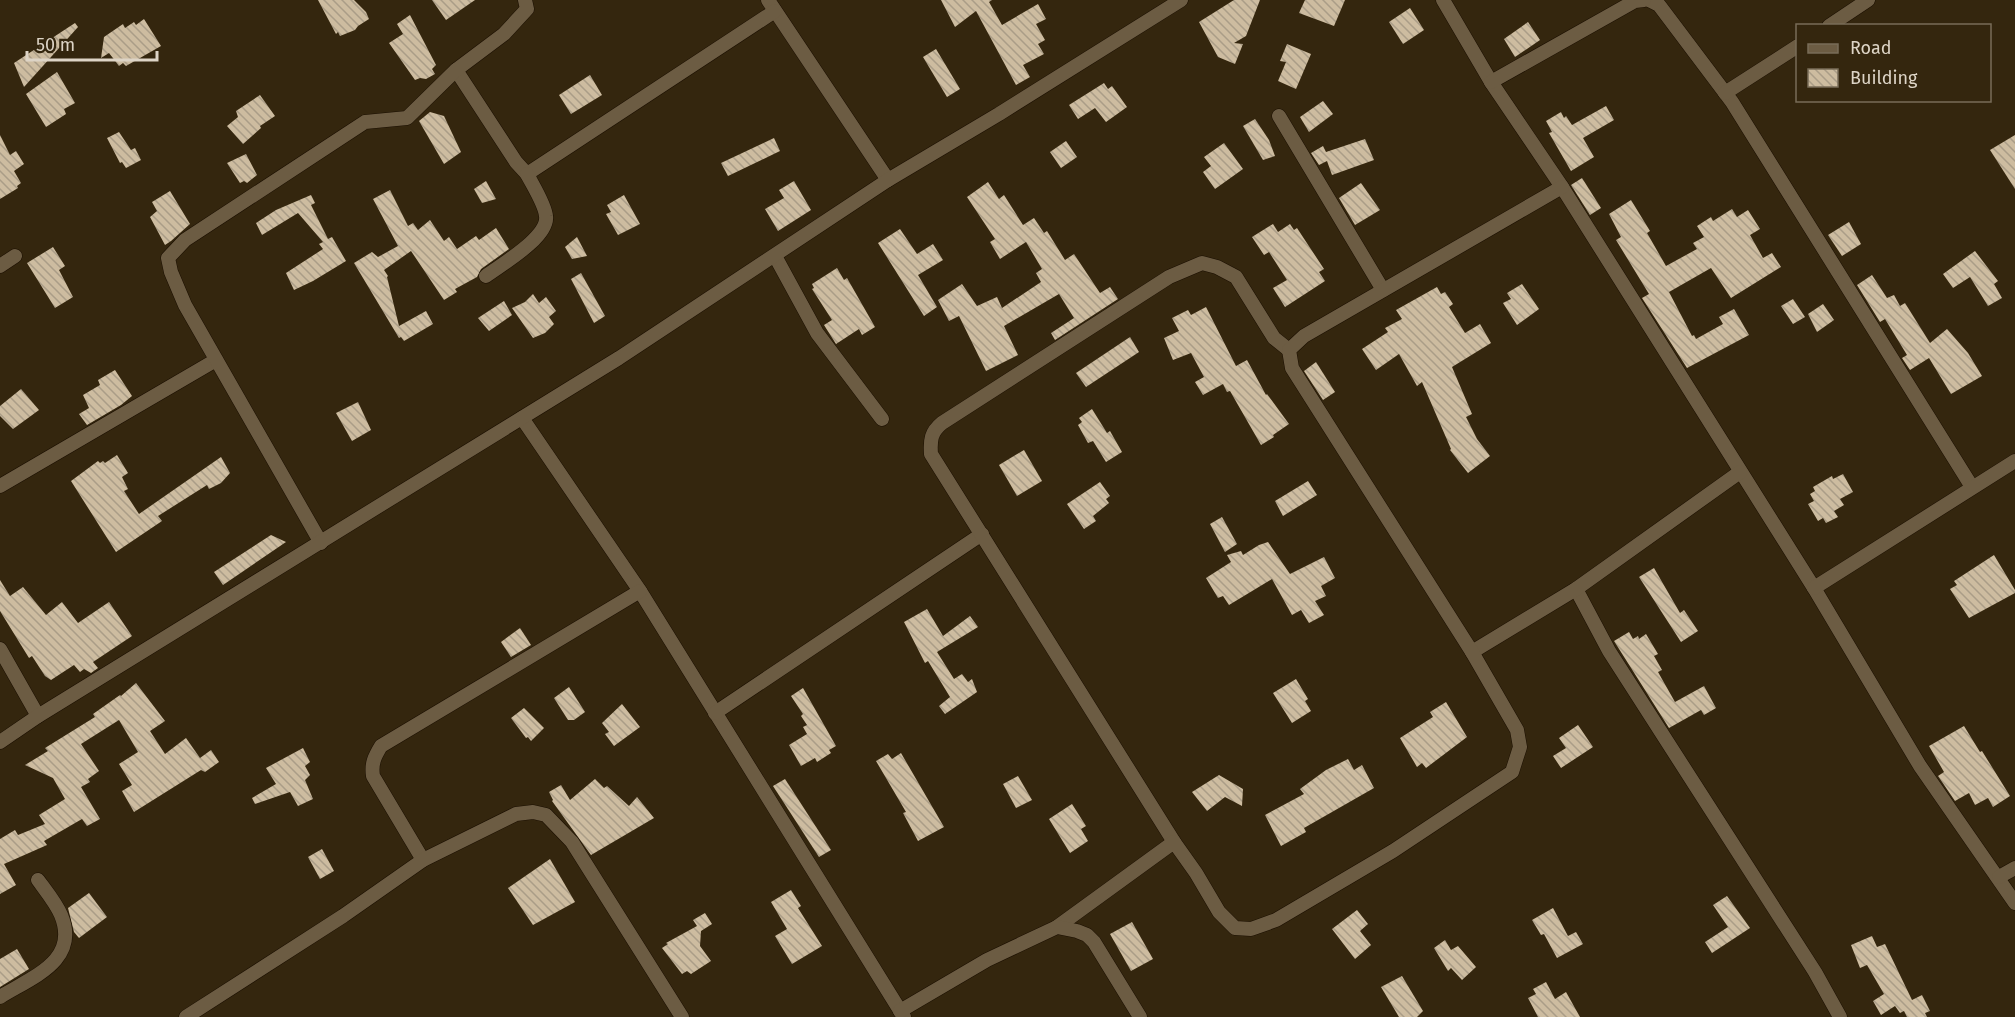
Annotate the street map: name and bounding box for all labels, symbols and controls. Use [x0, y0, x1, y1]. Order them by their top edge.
scale bar [27, 24, 158, 62]
legend [1796, 24, 1991, 102]
text: 50 m [36, 34, 75, 56]
text: Road [1850, 37, 1892, 59]
text: Building [1850, 67, 1918, 89]

